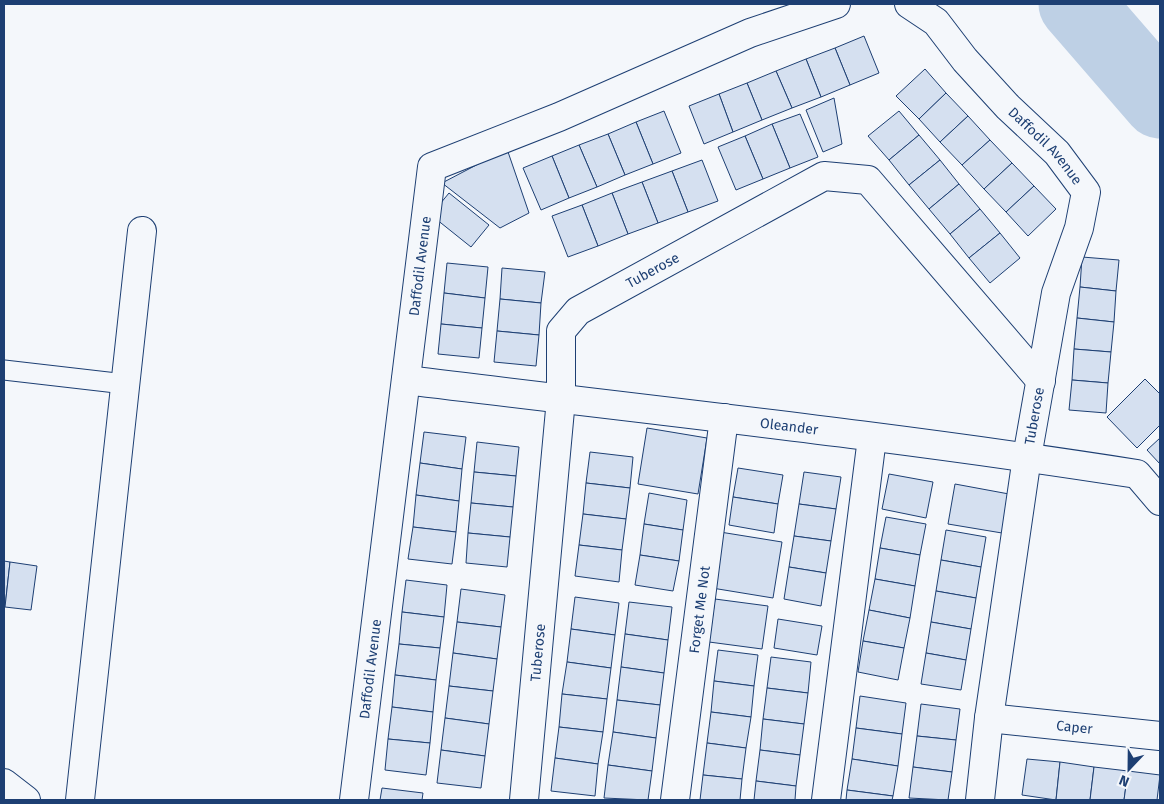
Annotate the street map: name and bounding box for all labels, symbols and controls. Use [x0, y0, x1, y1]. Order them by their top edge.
street label: Daffodil Avenue [1005, 104, 1086, 188]
street label: Daffodil Avenue [406, 215, 435, 317]
street label: Tuberose [623, 249, 682, 292]
street label: Tuberose [1021, 386, 1048, 446]
street label: Oleander [759, 415, 820, 439]
street label: Forget Me Not [686, 564, 714, 655]
street label: Daffodil Avenue [356, 618, 385, 720]
street label: Tuberose [527, 623, 549, 682]
street label: Caper [1055, 717, 1094, 738]
north arrow [1104, 744, 1154, 794]
text: N [1117, 771, 1132, 790]

